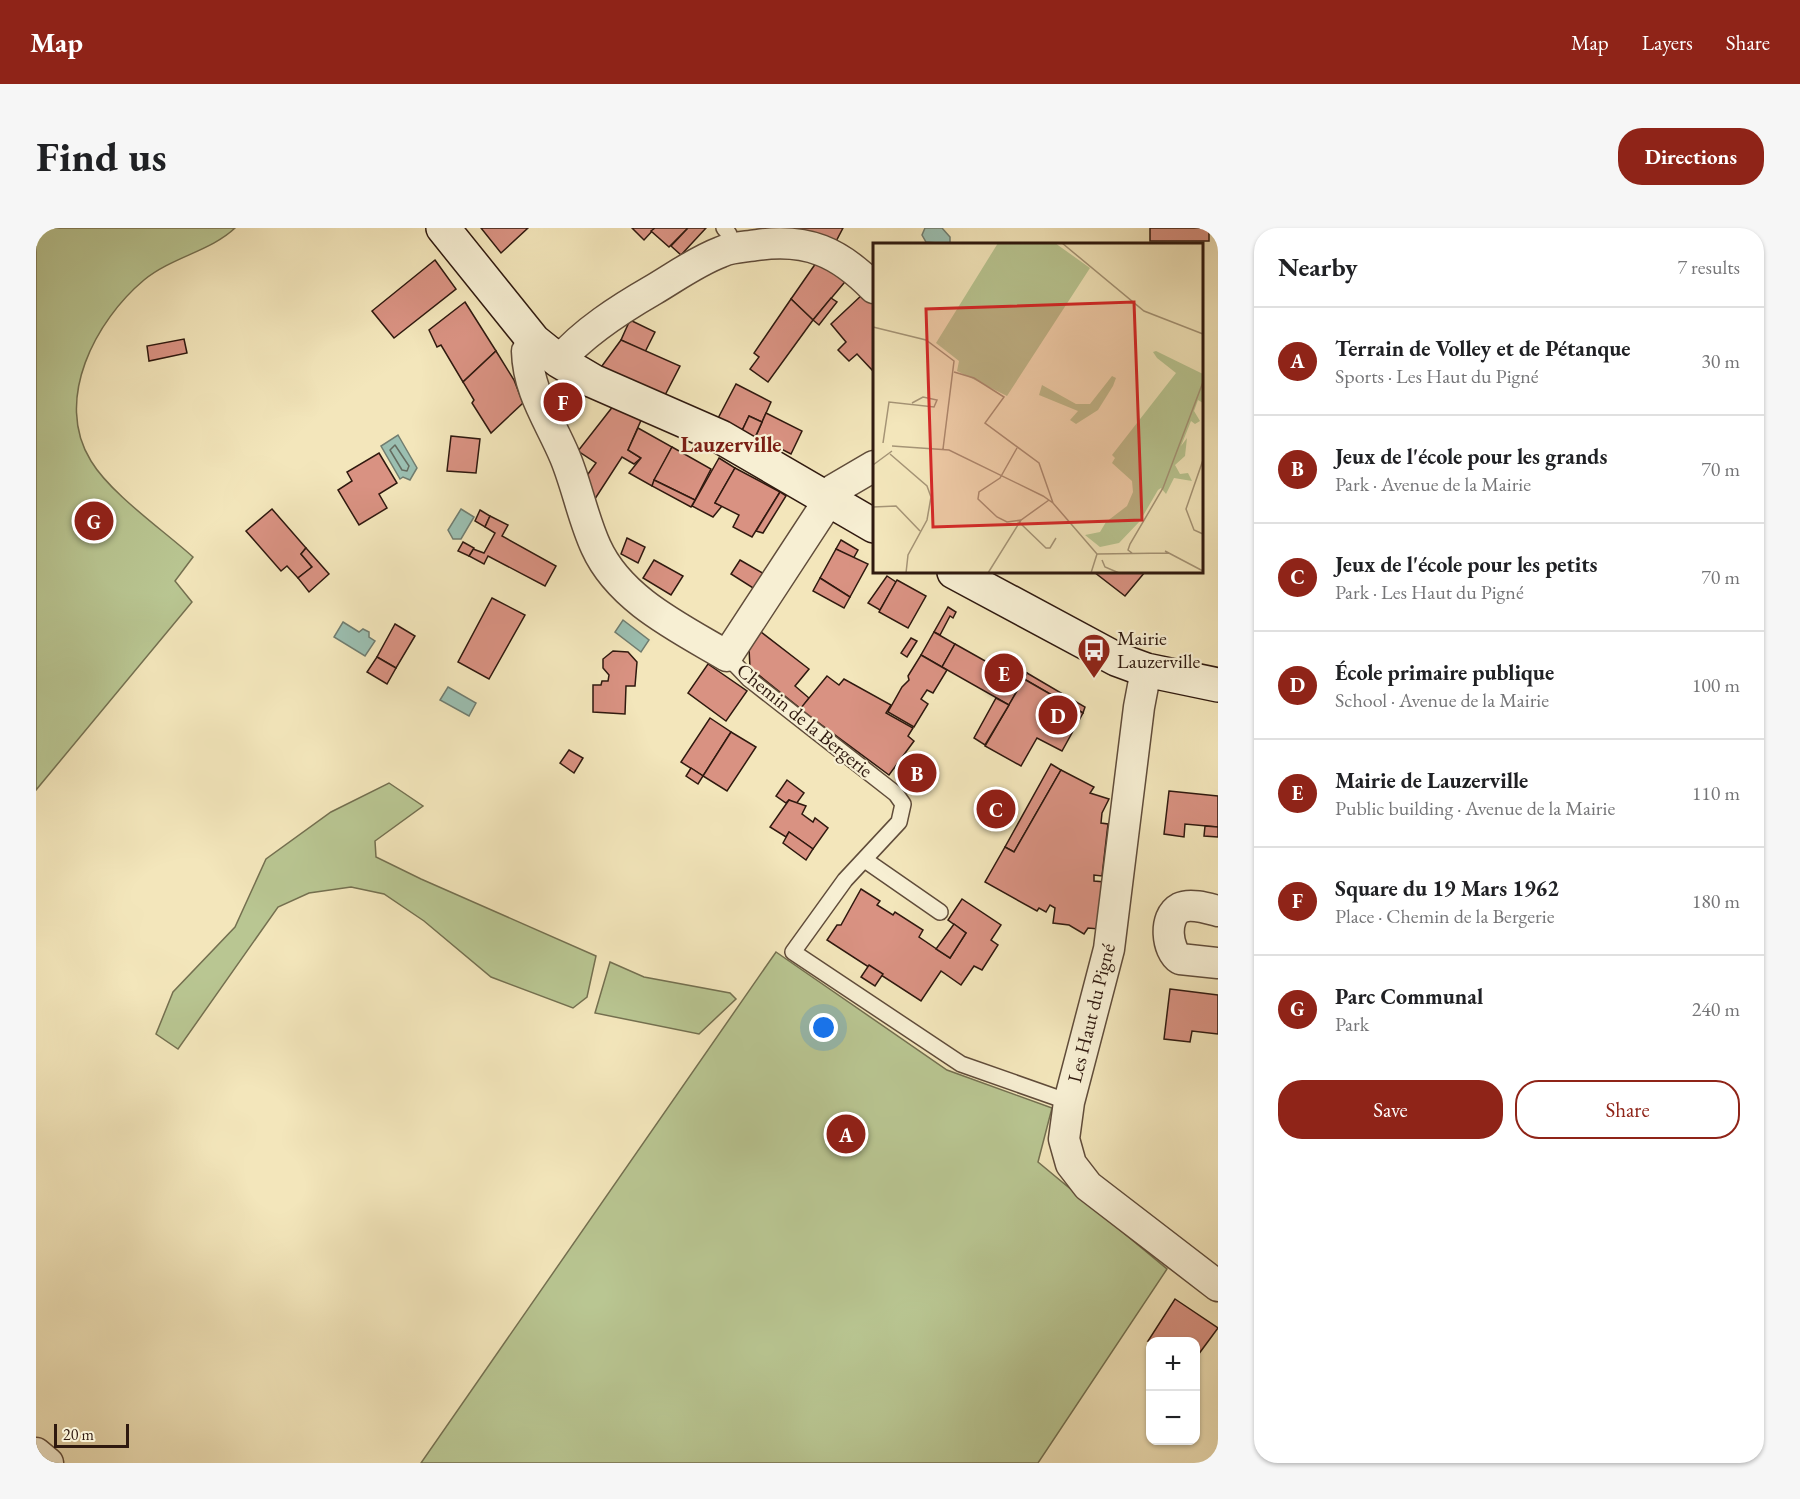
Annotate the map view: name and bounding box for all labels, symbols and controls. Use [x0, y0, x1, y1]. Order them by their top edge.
text: Map [30, 24, 83, 60]
text: Map [1571, 29, 1609, 56]
text: Layers [1642, 29, 1693, 56]
text: Share [1726, 29, 1770, 56]
button: Directions [1618, 128, 1764, 185]
text: Find us [36, 129, 167, 184]
inset map [873, 243, 1203, 573]
text: Nearby [1278, 250, 1358, 284]
text: 7 results [1677, 254, 1740, 280]
text: Terrain de Volley et de Pétanque [1335, 334, 1631, 363]
text: A [1290, 348, 1305, 374]
text: 30 m [1701, 348, 1740, 374]
text: Sports · Les Haut du Pigné [1335, 363, 1539, 389]
pin: F [544, 380, 582, 424]
district label: Lauzerville [680, 430, 782, 459]
text: Jeux de l'école pour les grands [1335, 442, 1607, 471]
text: B [1291, 456, 1304, 482]
text: 70 m [1701, 456, 1740, 482]
text: Park · Avenue de la Mairie [1335, 471, 1531, 497]
pin: G [74, 498, 114, 544]
text: Jeux de l'école pour les petits [1335, 550, 1597, 579]
text: C [1290, 564, 1305, 590]
text: 70 m [1701, 564, 1740, 590]
text: Park · Les Haut du Pigné [1335, 579, 1524, 605]
place label: Mairie Lauzerville [1117, 625, 1200, 674]
bus stop icon: Mairie Lauzerville [1076, 632, 1112, 679]
pin: E [984, 650, 1024, 696]
street label: Chemin de la Bergerie [731, 657, 879, 783]
text: École primaire publique [1335, 658, 1554, 687]
text: D [1290, 672, 1305, 698]
text: 100 m [1692, 672, 1740, 698]
text: School · Avenue de la Mairie [1335, 687, 1549, 713]
pin: D [1038, 692, 1078, 738]
pin: B [898, 750, 936, 796]
text: Mairie de Lauzerville [1335, 766, 1528, 795]
text: E [1292, 780, 1303, 806]
text: 110 m [1692, 780, 1740, 806]
pin: C [976, 786, 1016, 832]
text: Public building · Avenue de la Mairie [1335, 795, 1615, 821]
text: Square du 19 Mars 1962 [1335, 874, 1559, 903]
text: F [1292, 888, 1303, 914]
text: 180 m [1692, 888, 1740, 914]
text: Place · Chemin de la Bergerie [1335, 903, 1554, 929]
street label: Les Haut du Pigné [1061, 940, 1121, 1085]
text: Parc Communal [1335, 982, 1483, 1011]
text: G [1290, 996, 1305, 1022]
text: 240 m [1692, 996, 1740, 1022]
text: Park [1335, 1011, 1369, 1037]
your location [809, 1013, 838, 1042]
button: Save [1278, 1080, 1503, 1139]
button: Share [1515, 1080, 1740, 1139]
pin: A [826, 1112, 866, 1156]
map controls [1146, 1337, 1200, 1445]
button: + [1146, 1337, 1200, 1391]
button: − [1146, 1391, 1200, 1445]
scale bar [54, 1421, 129, 1448]
text: 20 m [63, 1424, 94, 1445]

